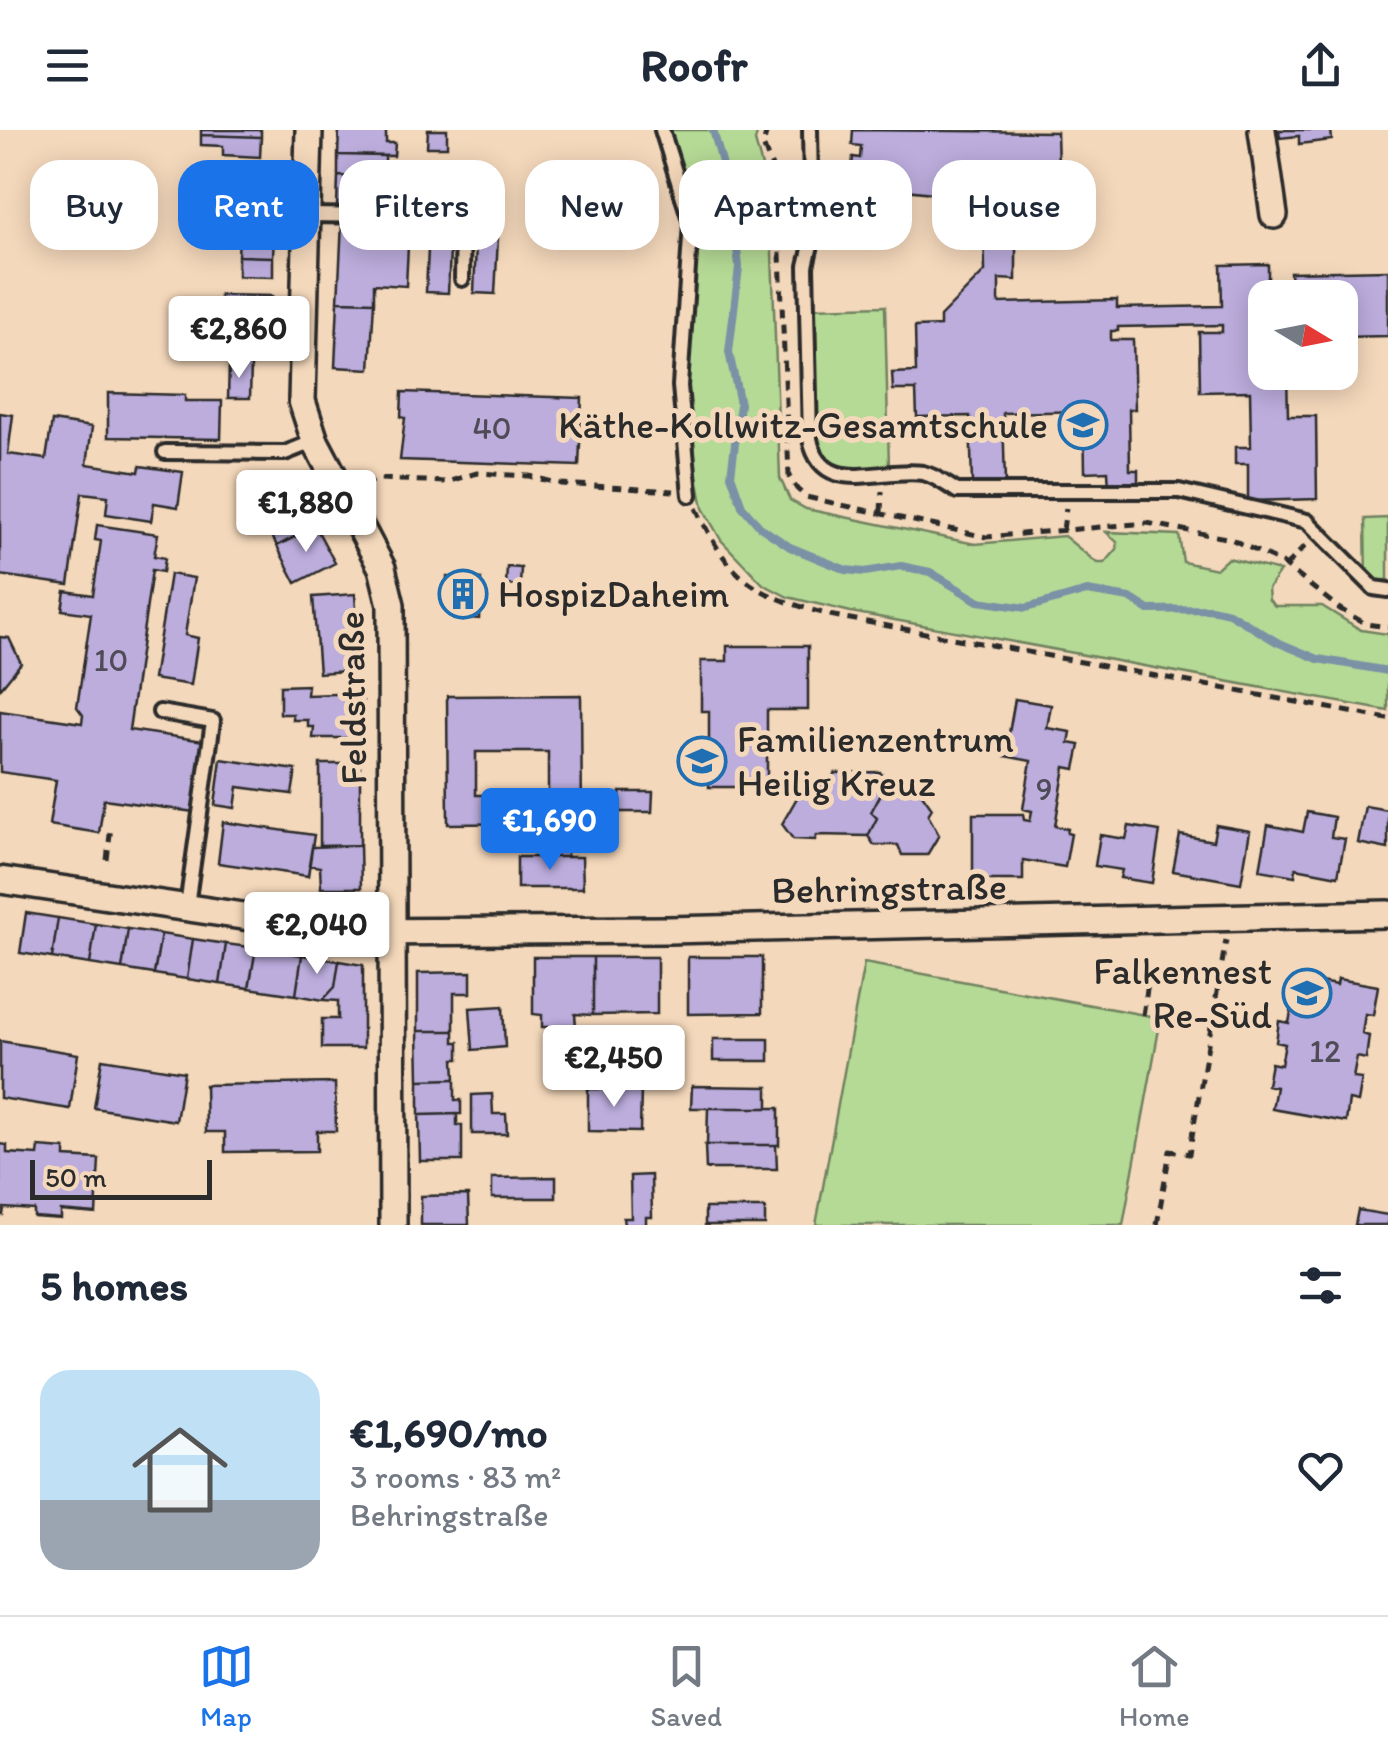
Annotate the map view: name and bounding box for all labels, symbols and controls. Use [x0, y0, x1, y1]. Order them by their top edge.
icon: menu [40, 38, 95, 93]
text: Roofr [641, 38, 747, 92]
icon: share [1293, 38, 1348, 93]
chip: Buy [30, 160, 158, 250]
chip: Rent [178, 160, 319, 250]
chip: Filters [339, 160, 505, 250]
chip: New [525, 160, 659, 250]
chip: Apartment [679, 160, 912, 250]
chip: House [932, 160, 1096, 250]
north arrow [1248, 280, 1358, 390]
map controls [1248, 280, 1358, 390]
pin: €2,860 [158, 296, 320, 381]
text: €2,860 [191, 309, 287, 347]
school or university icon: Käthe-Kollwitz-Gesamtschule [1057, 399, 1109, 451]
place label: Käthe-Kollwitz-Gesamtschule [558, 402, 1048, 448]
house number: 40 [473, 409, 511, 447]
pin: €1,880 [225, 470, 387, 555]
text: €1,880 [258, 483, 354, 521]
building icon: HospizDaheim [437, 568, 489, 620]
place label: HospizDaheim [498, 571, 730, 617]
street label: Feldstraße [327, 611, 377, 785]
house number: 10 [94, 641, 128, 679]
place label: Familienzentrum Heilig Kreuz [737, 716, 1014, 806]
school or university icon: Familienzentrum Heilig Kreuz [676, 735, 728, 787]
house number: 9 [1036, 770, 1052, 808]
pin: €1,690 [469, 788, 631, 873]
text: €1,690 [503, 801, 597, 839]
street label: Behringstraße [771, 863, 1007, 913]
pin: €2,040 [236, 892, 398, 977]
text: €2,040 [266, 905, 368, 943]
place label: Falkennest Re-Süd [1093, 948, 1272, 1038]
school or university icon: Falkennest Re-Süd [1281, 967, 1333, 1019]
pin: €2,450 [533, 1025, 695, 1110]
house number: 12 [1309, 1032, 1341, 1070]
text: €2,450 [565, 1038, 663, 1076]
scale bar [30, 1155, 212, 1200]
text: 50 m [45, 1160, 107, 1194]
icon: filters [1293, 1258, 1348, 1313]
text: 5 homes [40, 1260, 188, 1311]
text: €1,690/mo [350, 1407, 548, 1458]
icon: home [120, 1410, 240, 1530]
icon: heart [1293, 1443, 1348, 1498]
text: 3 rooms · 83 m² [350, 1458, 561, 1496]
text: Behringstraße [350, 1496, 548, 1534]
tab: Map [199, 1639, 254, 1733]
tab: Saved [651, 1639, 722, 1733]
tab: Home [1119, 1639, 1190, 1733]

